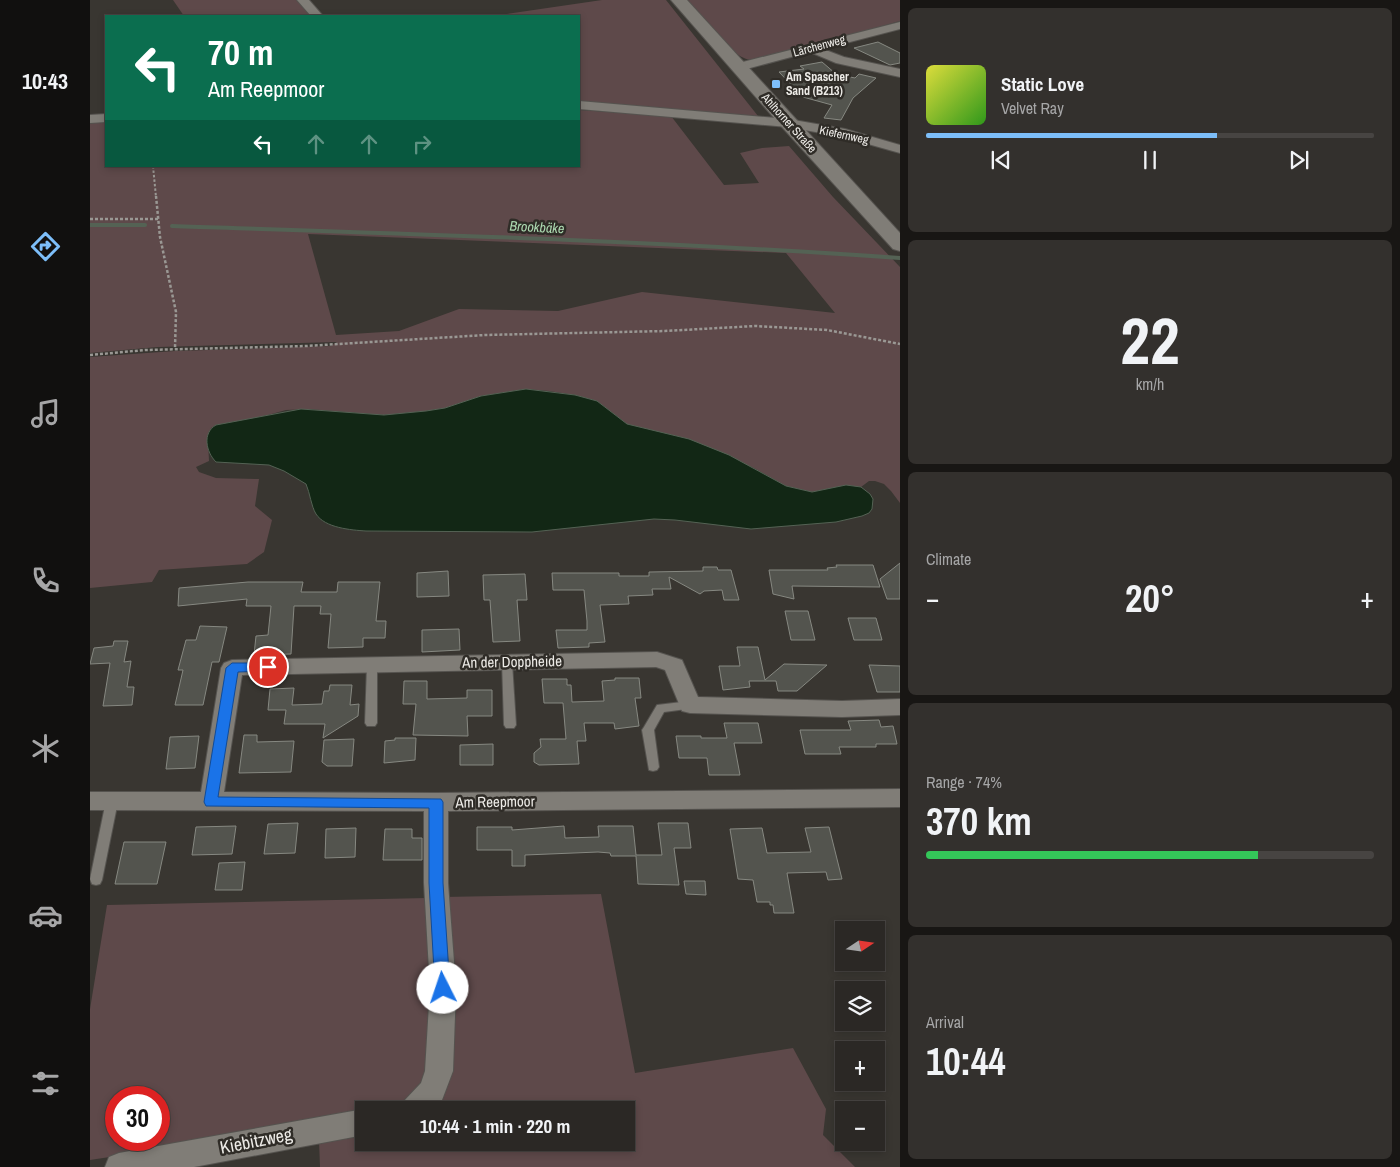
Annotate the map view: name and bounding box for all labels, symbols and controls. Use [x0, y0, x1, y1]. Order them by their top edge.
text: 70 m [208, 29, 273, 76]
street label: Lärchenweg [791, 31, 847, 61]
icon: left [125, 35, 190, 100]
text: 10:43 [22, 66, 68, 96]
place label: Am Spascher Sand (B213) [786, 69, 849, 99]
text: Static Love [1001, 71, 1084, 97]
text: Am Reepmoor [208, 74, 324, 104]
marker: Am Spascher Sand (B213) [770, 78, 782, 90]
street label: Ahlhorner Straße [757, 89, 820, 156]
text: Velvet Ray [1001, 97, 1064, 119]
street label: Kiefernweg [818, 122, 871, 148]
icon: left [249, 130, 277, 158]
icon: ahead [302, 130, 330, 158]
icon: ahead [355, 130, 383, 158]
icon: right [408, 130, 436, 158]
icon: previous [987, 146, 1015, 174]
icon: pause [1136, 146, 1164, 174]
icon: next [1285, 146, 1313, 174]
water label: Brookbäke [509, 217, 565, 237]
icon: directions [28, 229, 63, 264]
text: 22 [1120, 297, 1180, 384]
text: km/h [1136, 373, 1164, 395]
icon: music [28, 396, 63, 431]
text: Climate [926, 548, 971, 570]
icon: phone [28, 563, 63, 598]
text: 20° [1125, 573, 1175, 624]
text: − [926, 579, 939, 617]
text: + [1361, 579, 1374, 617]
pin [247, 646, 289, 688]
street label: An der Doppheide [461, 650, 562, 673]
icon: arrive [254, 653, 282, 681]
icon: climate [28, 731, 63, 766]
text: Range · 74% [926, 771, 1002, 793]
street label: Am Reepmoor [454, 790, 535, 813]
text: 370 km [926, 796, 1032, 847]
icon: car [28, 898, 63, 933]
north arrow [835, 921, 885, 971]
map controls [835, 921, 885, 1151]
position arrow [416, 961, 468, 1013]
button: layers [835, 981, 885, 1031]
text: Arrival [926, 1011, 964, 1033]
text: 10:44 [926, 1036, 1006, 1087]
button: + [835, 1041, 885, 1091]
icon: filters [28, 1066, 63, 1101]
speed limit sign: 30 [105, 1086, 170, 1151]
button: − [835, 1101, 885, 1151]
text: 10:44 · 1 min · 220 m [420, 1113, 570, 1139]
street label: Kiebitzweg [218, 1121, 295, 1160]

